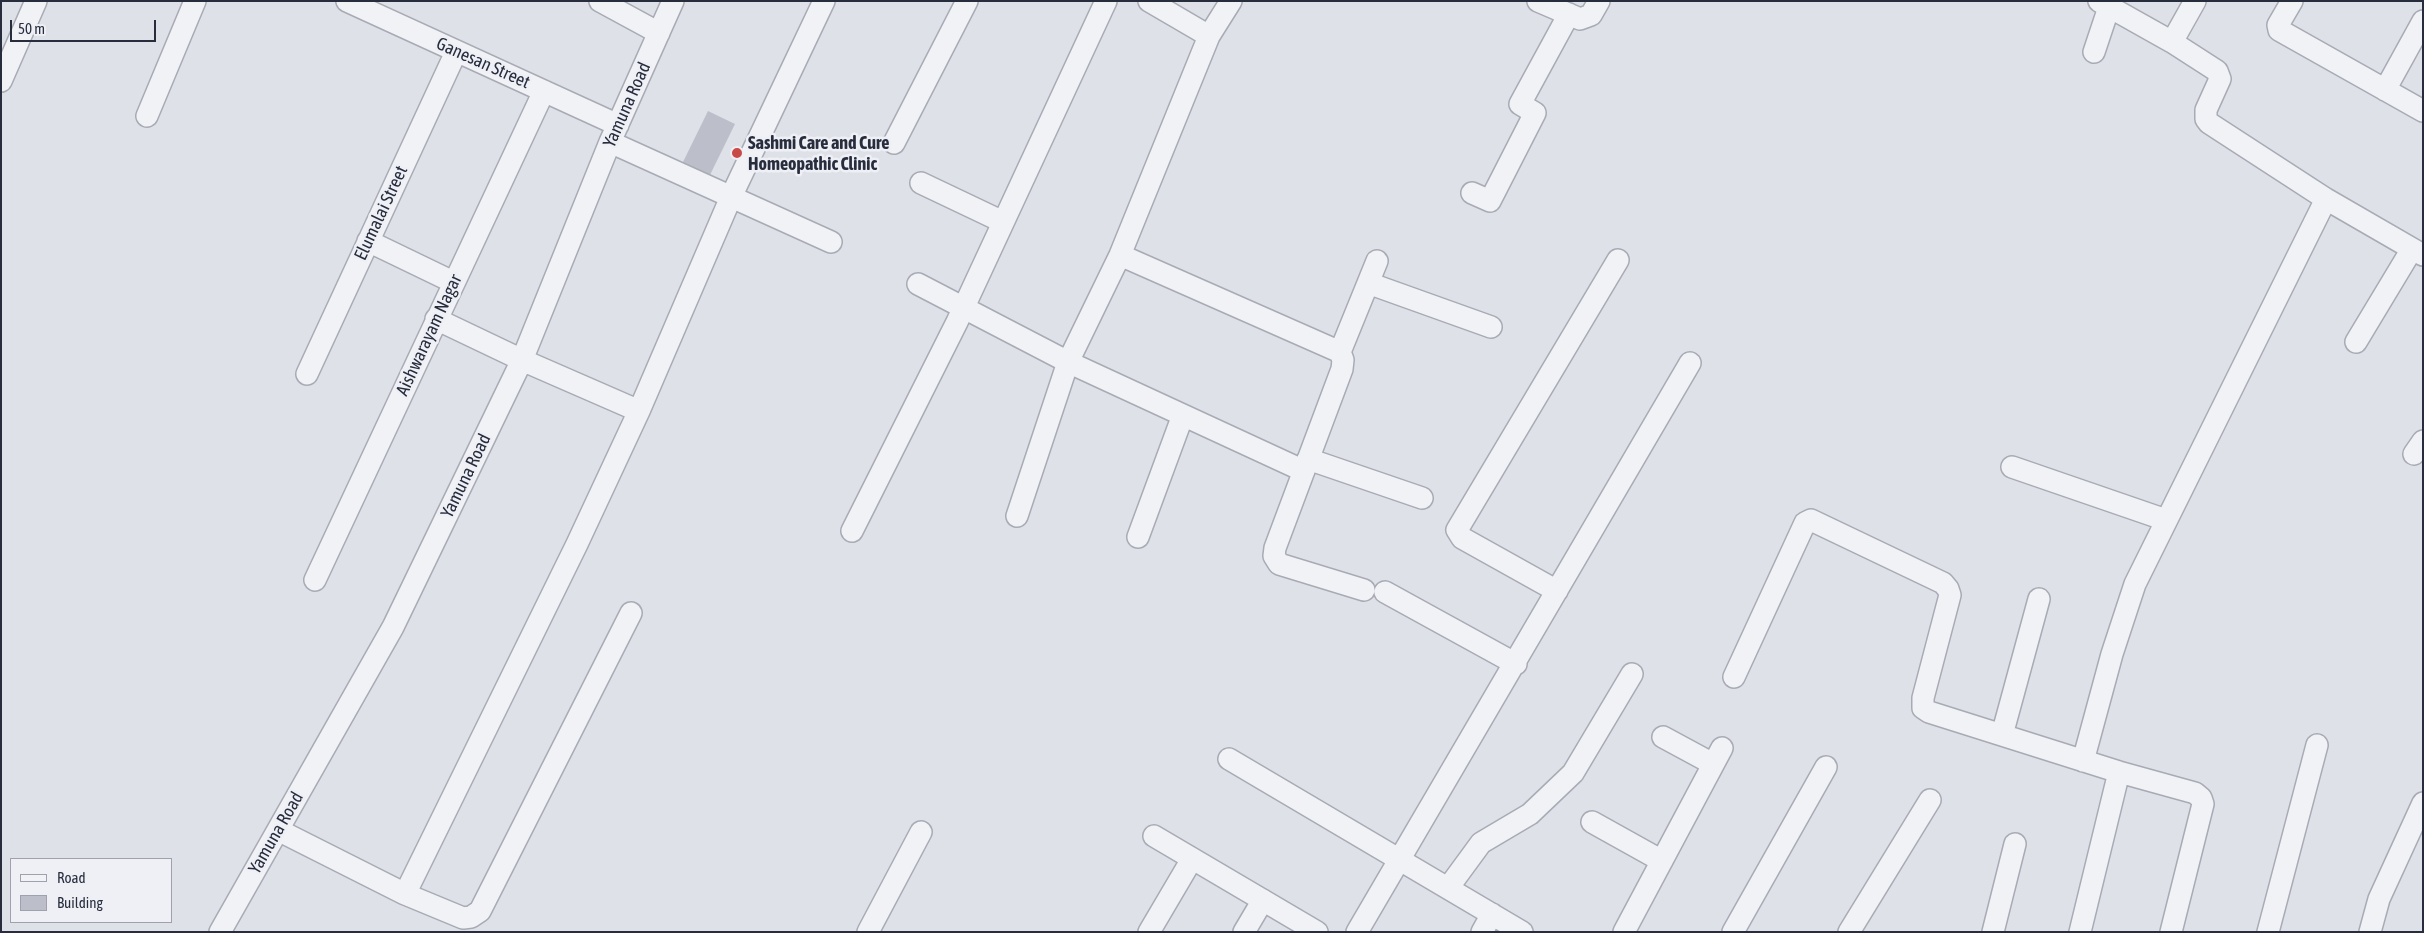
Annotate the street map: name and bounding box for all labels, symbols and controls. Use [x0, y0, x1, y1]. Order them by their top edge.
scale bar [12, 10, 159, 42]
text: 50 m [18, 20, 45, 37]
street label: Ganesan Street [433, 33, 533, 93]
street label: Yamuna Road [599, 59, 655, 151]
place label: Sashmi Care and Cure Homeopathic Clinic [748, 132, 889, 174]
marker: Sashmi Care and Cure Homeopathic Clinic [730, 146, 744, 160]
street label: Elumalai Street [350, 162, 412, 264]
street label: Aishwarayam Nagar [391, 271, 467, 399]
street label: Yamuna Road [436, 430, 496, 522]
street label: Yamuna Road [244, 788, 308, 878]
legend [10, 858, 172, 923]
text: Road [57, 869, 86, 886]
text: Building [57, 894, 103, 911]

